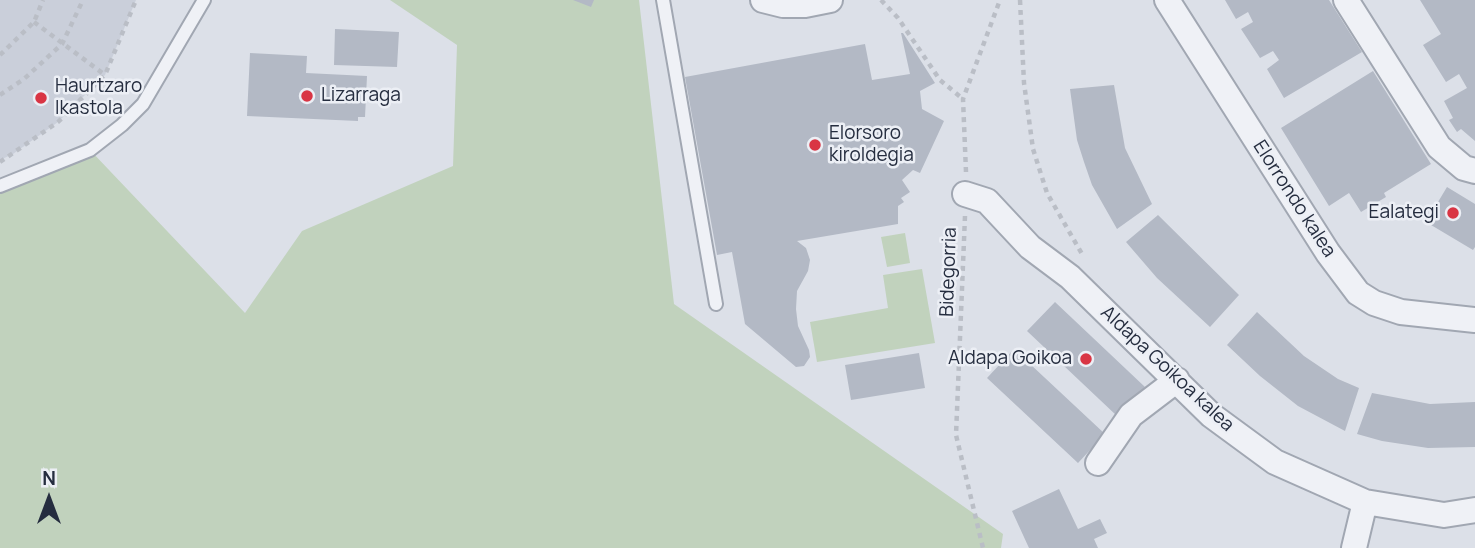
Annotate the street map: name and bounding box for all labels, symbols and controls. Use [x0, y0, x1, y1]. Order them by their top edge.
place label: Haurtzaro Ikastola [55, 76, 142, 120]
place label: Lizarraga [321, 85, 401, 107]
marker: Lizarraga [299, 88, 315, 104]
marker: Haurtzaro Ikastola [33, 90, 49, 106]
place label: Elorsoro kiroldegia [829, 123, 914, 167]
street label: Elorrondo kalea [1248, 136, 1340, 262]
marker: Elorsoro kiroldegia [807, 137, 823, 153]
place label: Ealategi [1369, 202, 1439, 224]
marker: Ealategi [1445, 205, 1461, 221]
street label: Bidegorria [936, 227, 962, 317]
street label: Aldapa Goikoa kalea [1096, 301, 1238, 437]
place label: Aldapa Goikoa [948, 348, 1072, 370]
marker: Aldapa Goikoa [1078, 351, 1094, 367]
north arrow [14, 464, 84, 534]
text: N [42, 465, 56, 491]

